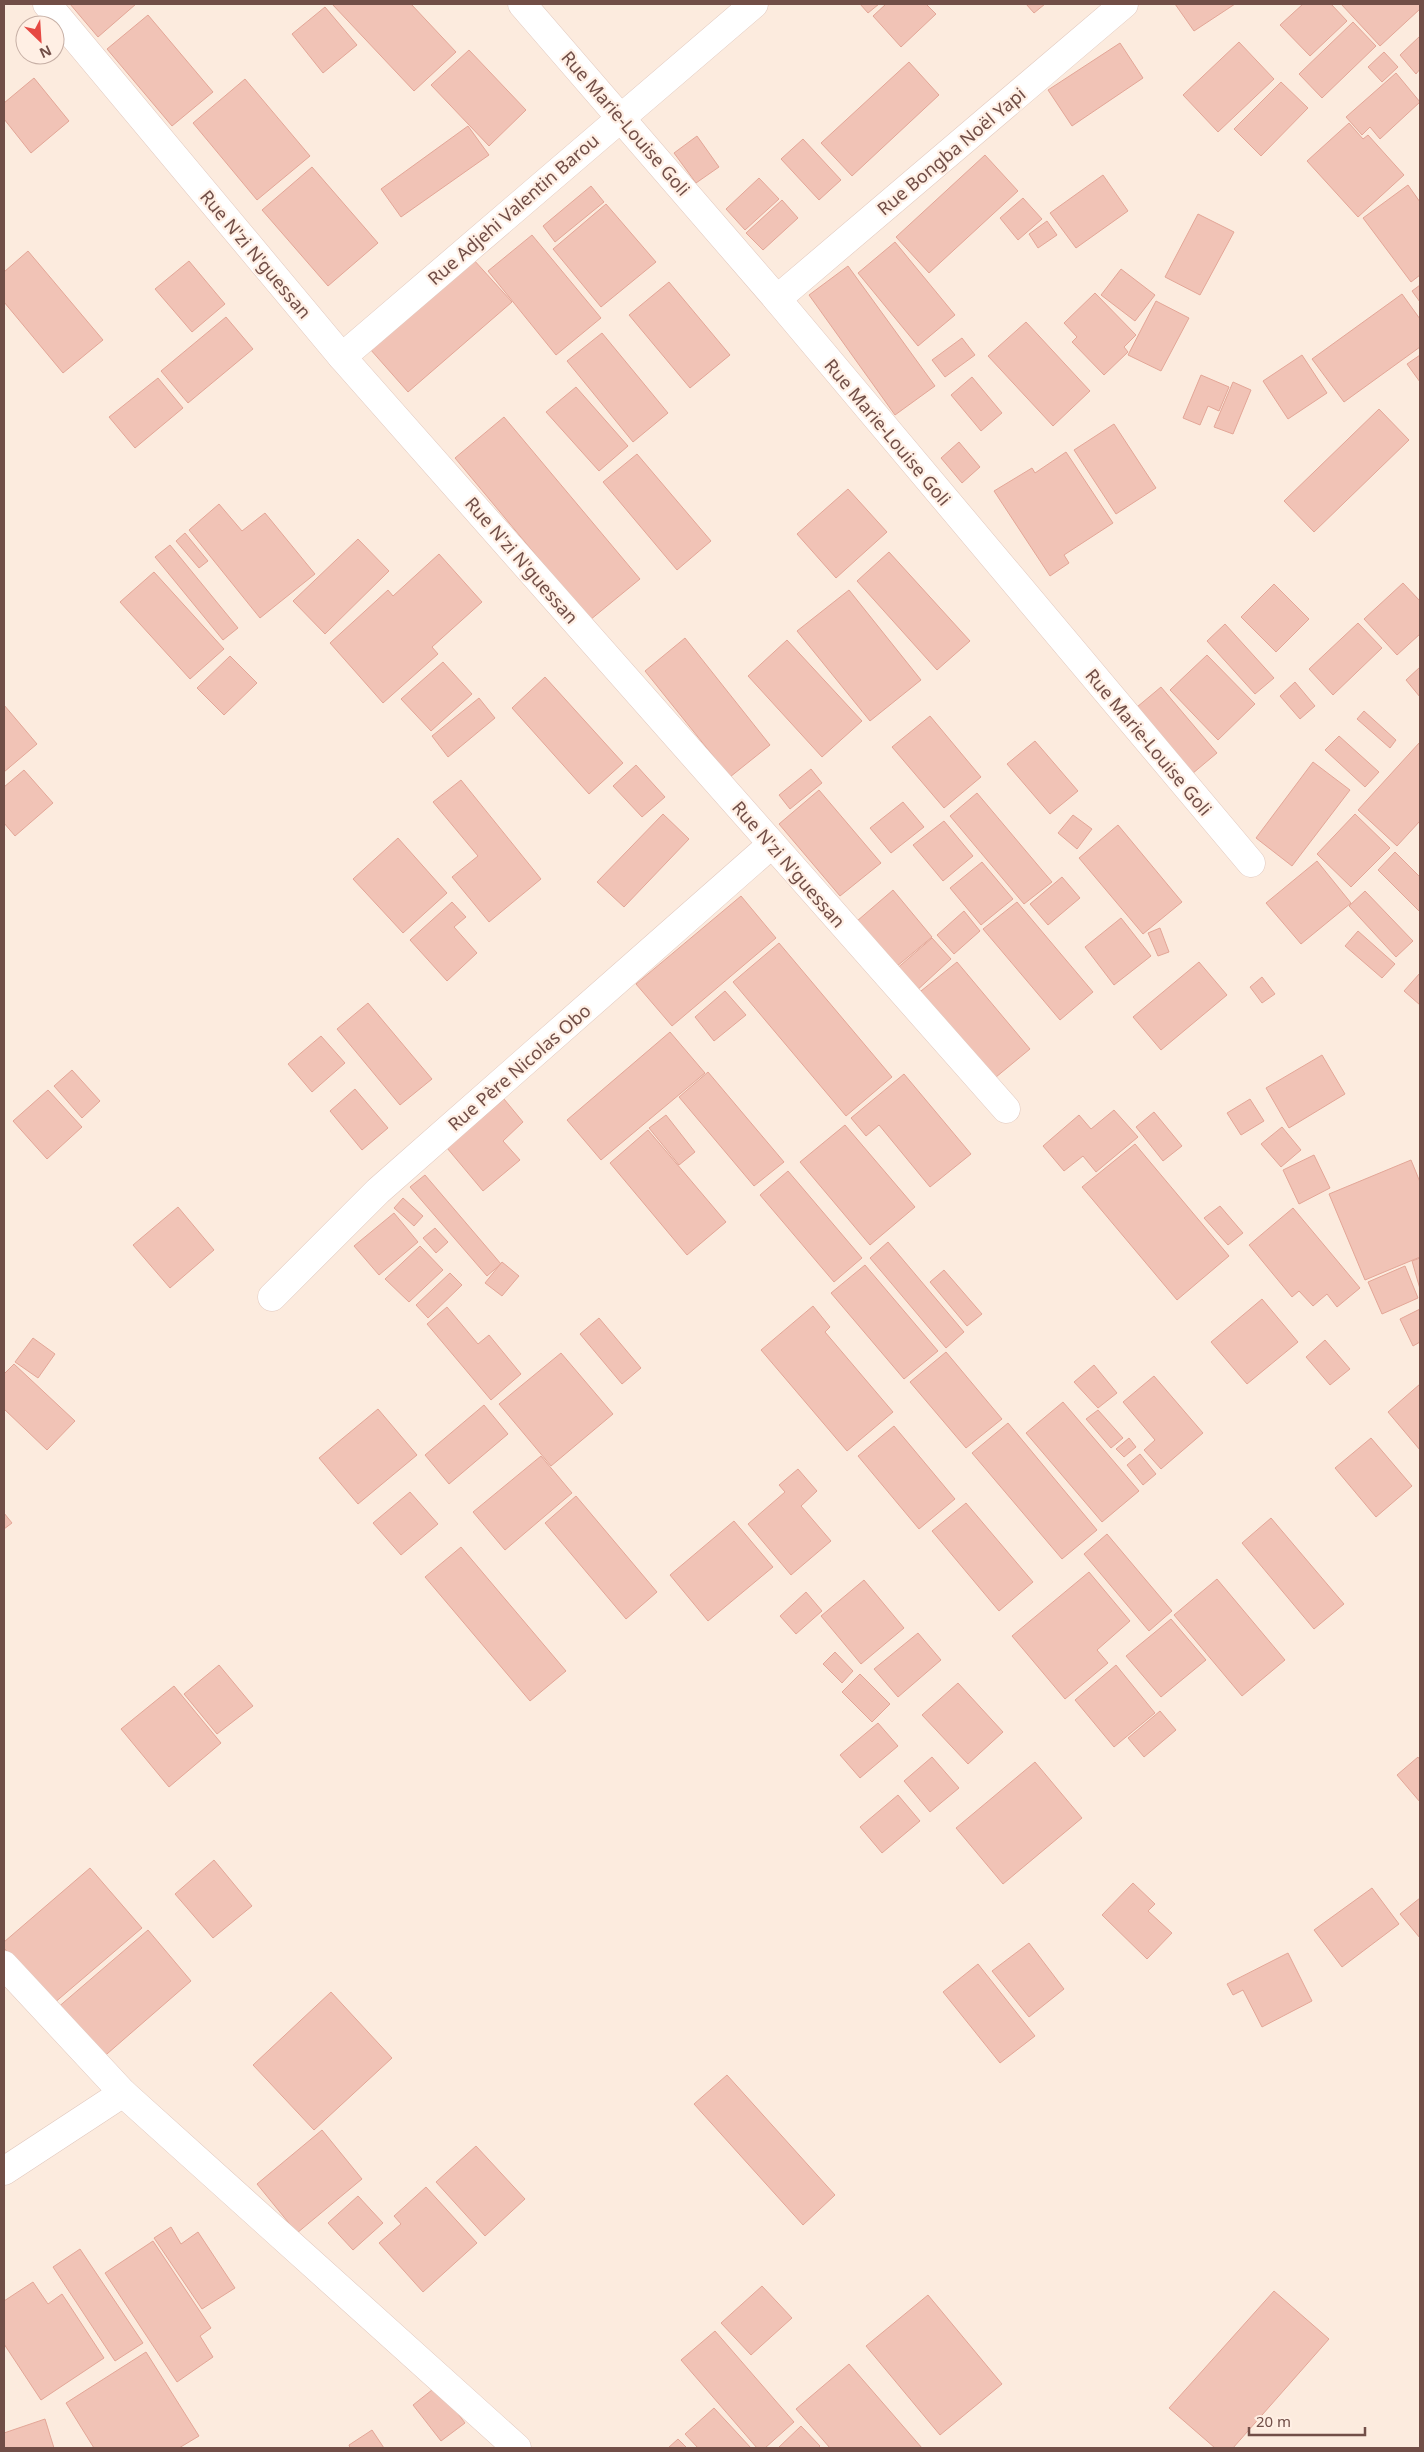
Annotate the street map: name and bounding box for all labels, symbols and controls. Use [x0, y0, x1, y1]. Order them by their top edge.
north arrow [15, 15, 65, 65]
text: N [37, 41, 55, 63]
street label: Rue Marie-Louise Goli [556, 46, 696, 200]
street label: Rue Bongba Noël Yapi [872, 82, 1030, 220]
street label: Rue Adjehi Valentin Barou [422, 128, 604, 290]
street label: Rue N'zi N'guessan [195, 185, 317, 323]
street label: Rue Marie-Louise Goli [820, 354, 956, 510]
street label: Rue N'zi N'guessan [460, 491, 584, 629]
street label: Rue Marie-Louise Goli [1081, 664, 1217, 820]
street label: Rue N'zi N'guessan [727, 795, 851, 933]
street label: Rue Père Nicolas Obo [442, 998, 596, 1136]
scale bar [1249, 2404, 1365, 2436]
text: 20 m [1256, 2411, 1291, 2431]

